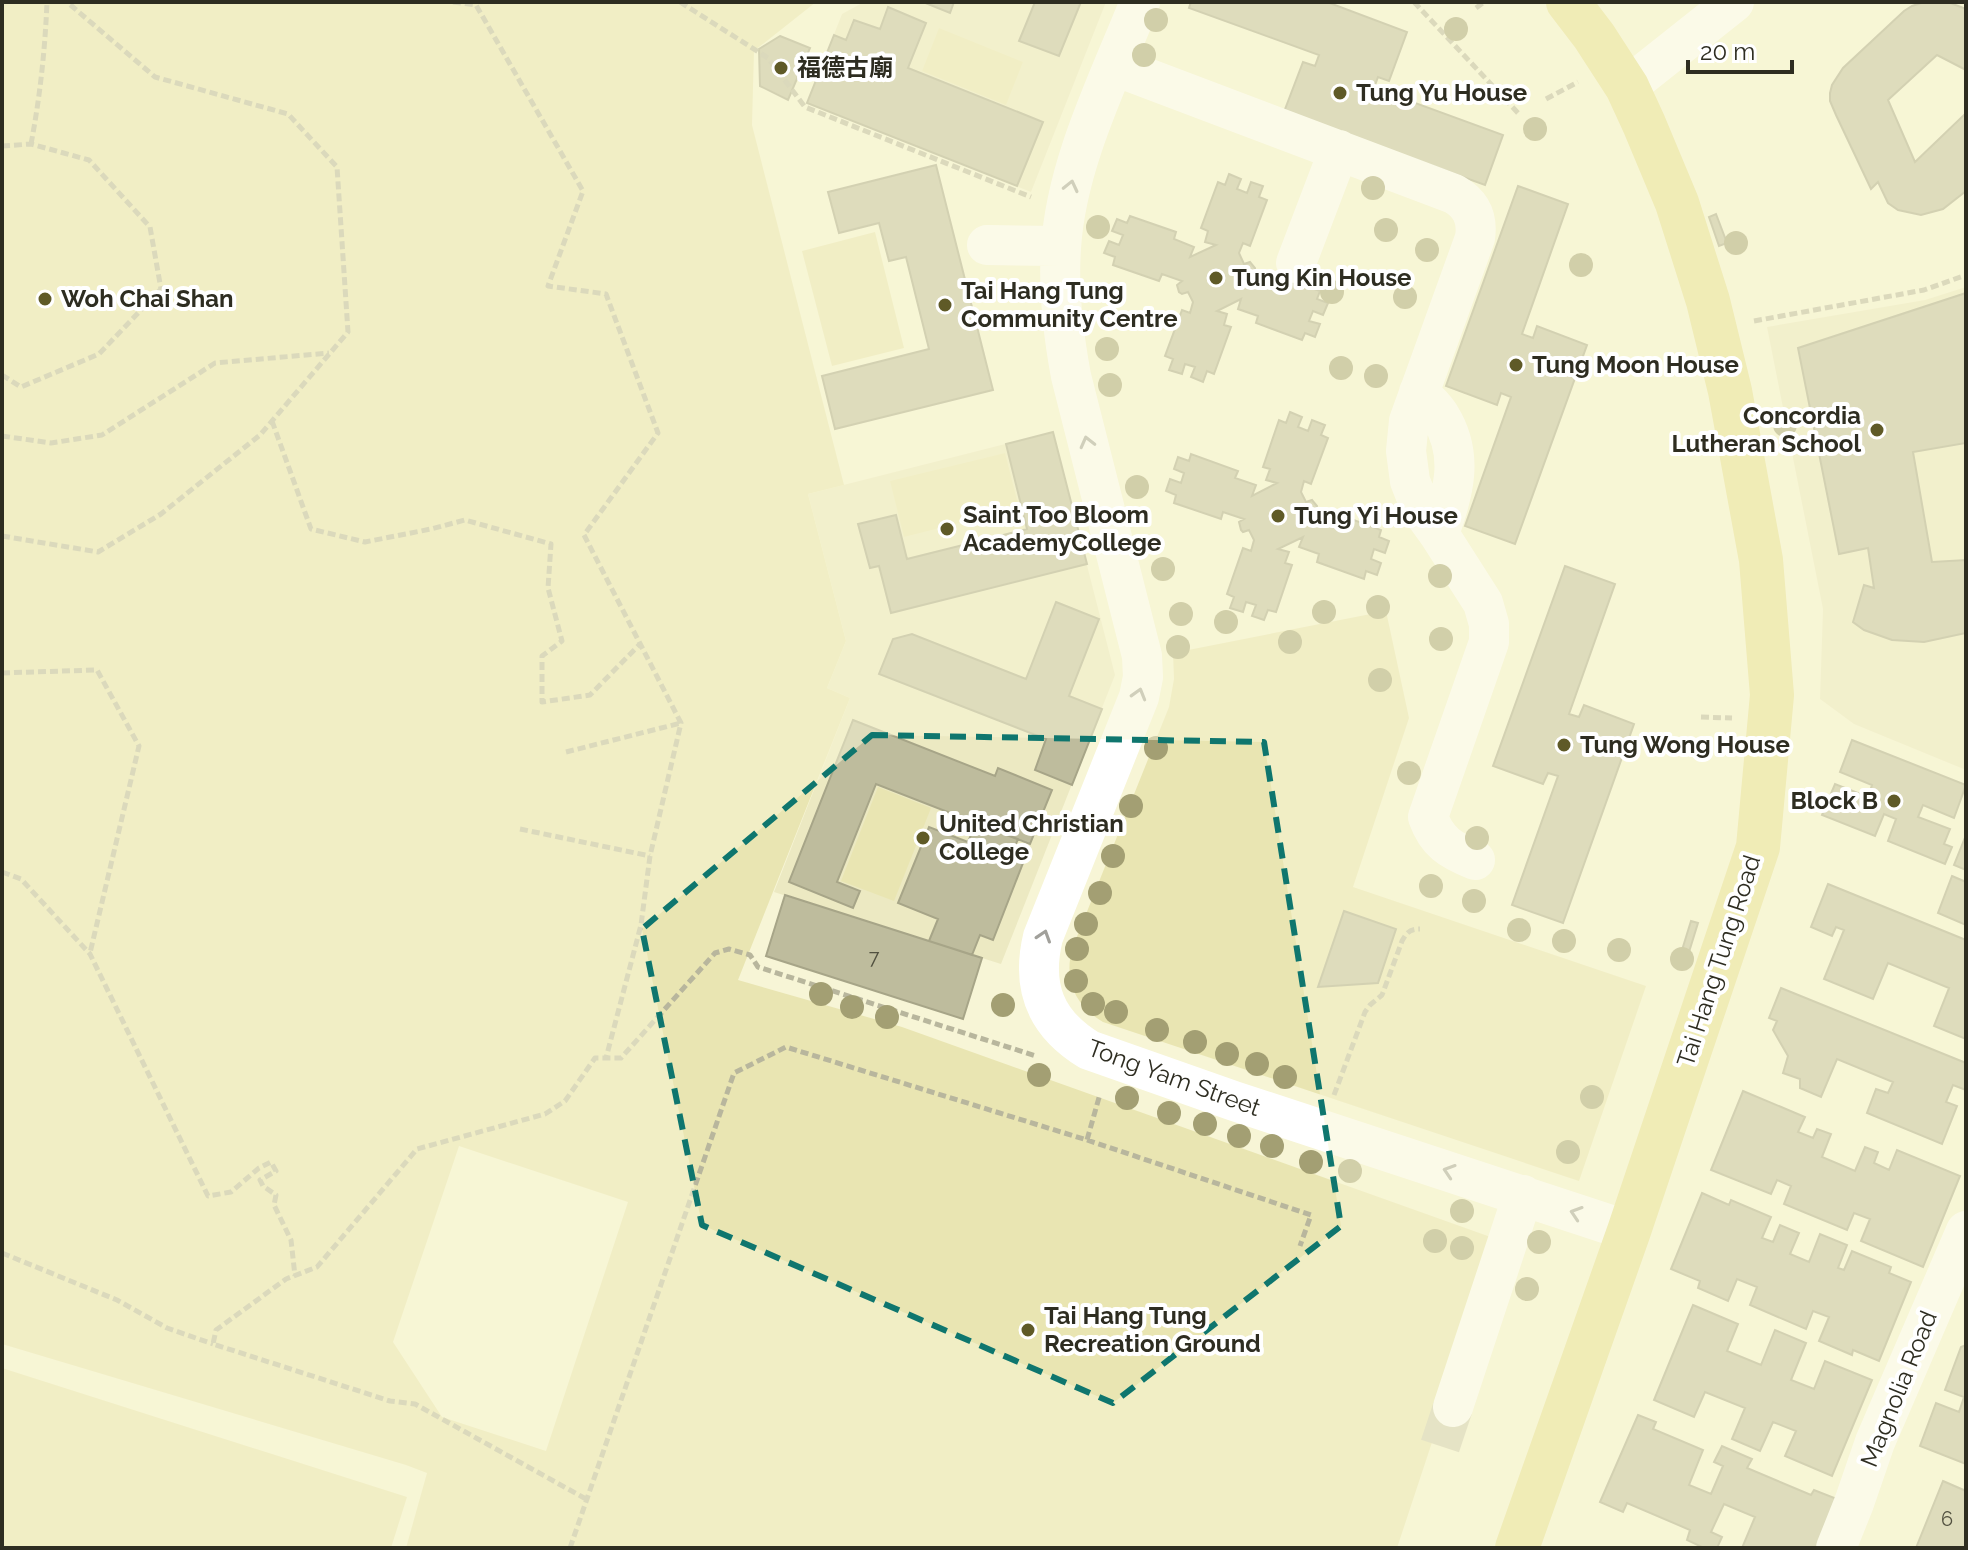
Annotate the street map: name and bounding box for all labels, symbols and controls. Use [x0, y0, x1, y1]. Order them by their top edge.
scale bar [1688, 24, 1792, 74]
text: 20 m [1700, 37, 1755, 66]
place label: 福德古廟 [797, 53, 893, 82]
marker: 福德古廟 [772, 59, 790, 77]
place label: Tung Yu House [1356, 78, 1527, 107]
marker: Tung Yu House [1331, 84, 1349, 102]
one-way arrow [1062, 179, 1079, 193]
place label: Tung Kin House [1232, 263, 1411, 292]
marker: Tung Kin House [1207, 269, 1225, 287]
place label: Tai Hang Tung Community Centre [961, 276, 1178, 333]
place label: Woh Chai Shan [61, 284, 233, 313]
marker: Woh Chai Shan [36, 290, 54, 308]
marker: Tai Hang Tung Community Centre [936, 296, 954, 314]
place label: Tung Moon House [1532, 350, 1739, 379]
marker: Tung Moon House [1507, 356, 1525, 374]
place label: Concordia Lutheran School [1671, 401, 1861, 458]
marker: Concordia Lutheran School [1868, 421, 1886, 439]
one-way arrow [1080, 436, 1097, 449]
place label: Saint Too Bloom AcademyCollege [963, 500, 1161, 557]
place label: Tung Yi House [1294, 501, 1458, 530]
marker: Tung Yi House [1269, 507, 1287, 525]
marker: Saint Too Bloom AcademyCollege [938, 520, 956, 538]
one-way arrow [1130, 688, 1146, 702]
place label: Tung Wong House [1580, 730, 1790, 759]
marker: Tung Wong House [1555, 736, 1573, 754]
place label: Block B [1791, 786, 1878, 815]
marker: Block B [1885, 792, 1903, 810]
place label: United Christian College [939, 809, 1124, 866]
marker: United Christian College [914, 829, 932, 847]
street label: Tai Hang Tung Road [1671, 851, 1766, 1070]
one-way arrow [1035, 930, 1051, 944]
house number: 7 [869, 945, 880, 969]
street label: Tong Yam Street [1084, 1033, 1264, 1122]
one-way arrow [1442, 1164, 1456, 1180]
one-way arrow [1570, 1206, 1583, 1222]
place label: Tai Hang Tung Recreation Ground [1044, 1301, 1261, 1358]
street label: Magnolia Road [1854, 1307, 1943, 1471]
marker: Tai Hang Tung Recreation Ground [1019, 1321, 1037, 1339]
house number: 6 [1941, 1507, 1953, 1531]

